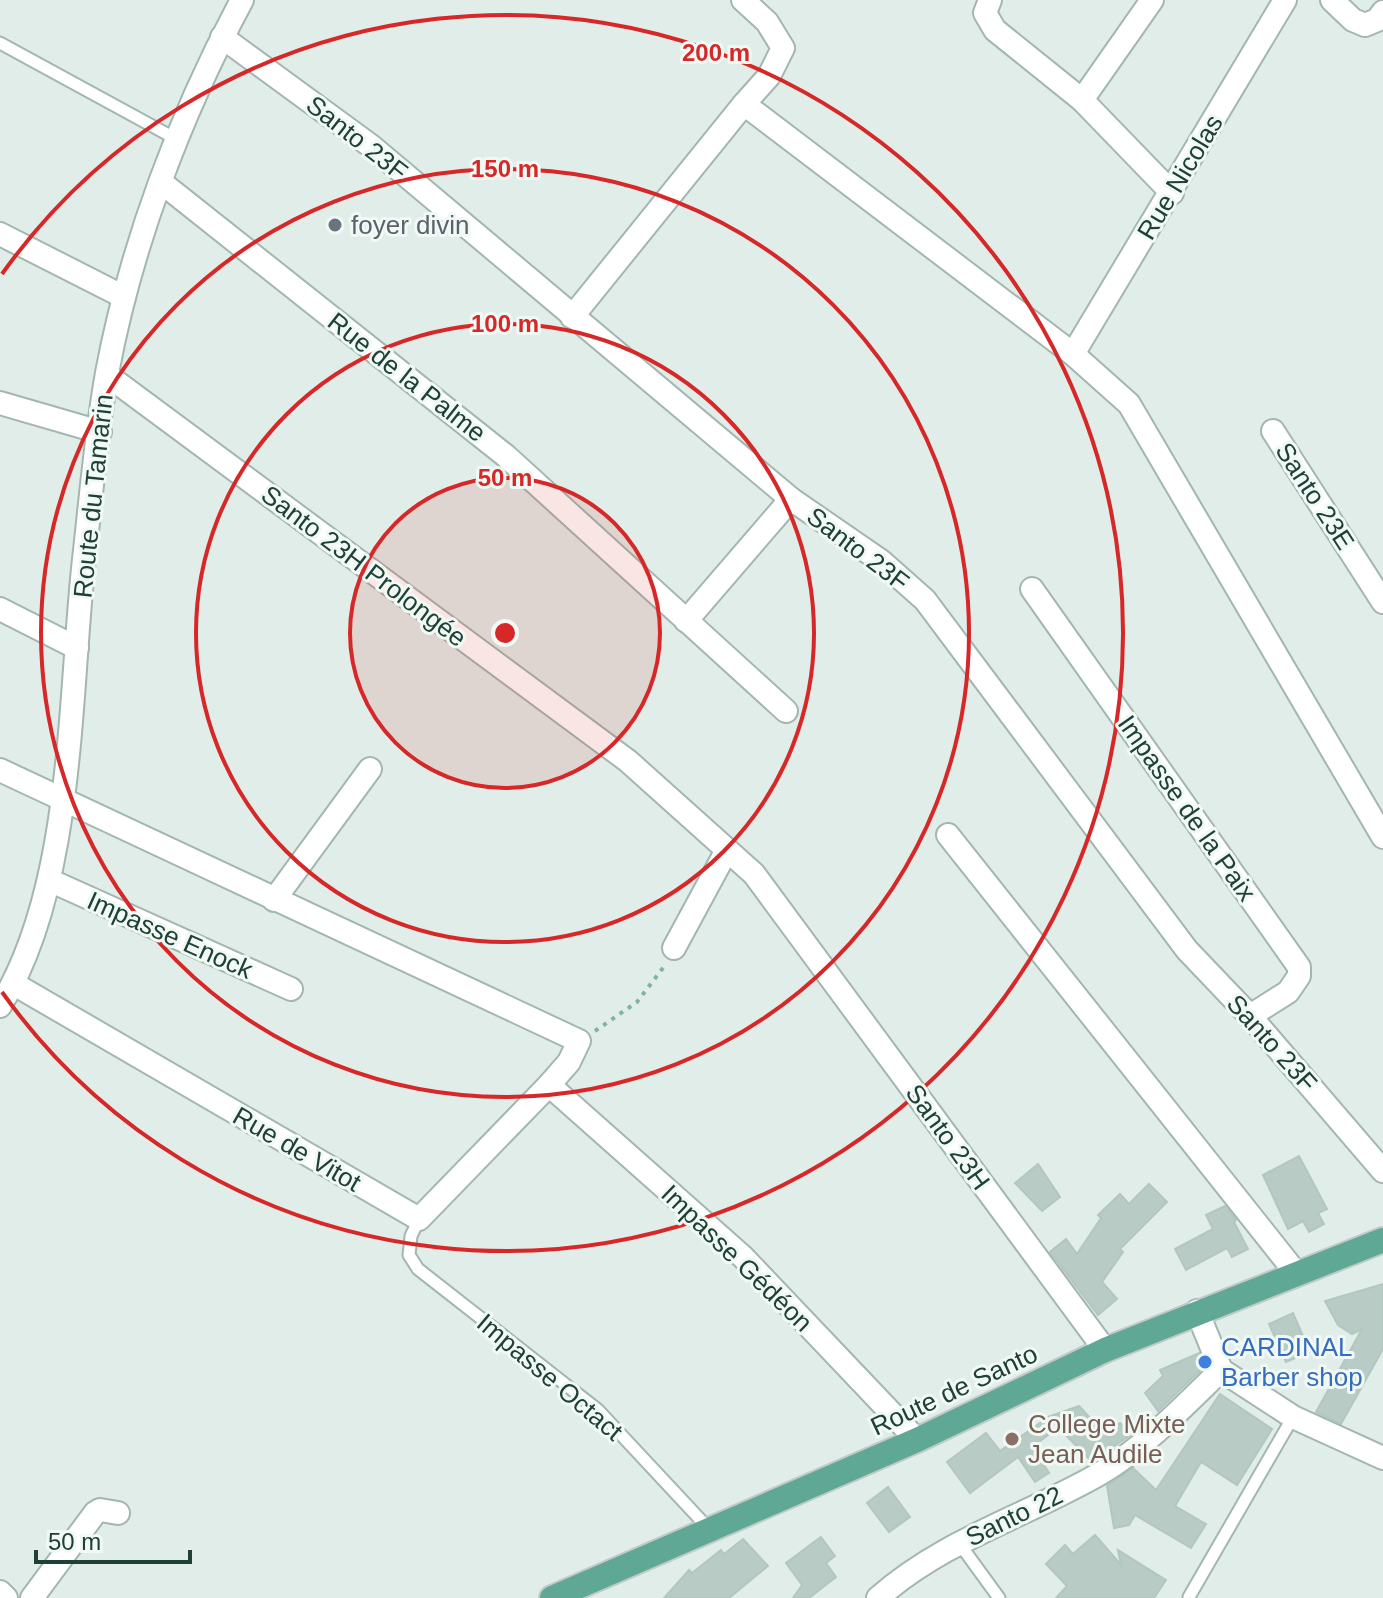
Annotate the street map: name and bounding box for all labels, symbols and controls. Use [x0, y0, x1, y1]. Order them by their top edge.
text: 200 m [682, 39, 750, 66]
street label: Santo 23F [300, 89, 414, 187]
street label: Rue Nicolas [1131, 109, 1229, 245]
text: 150 m [471, 155, 539, 182]
place label: foyer divin [351, 210, 470, 240]
marker: foyer divin [326, 216, 344, 234]
street label: Rue de la Palme [322, 306, 492, 448]
text: 100 m [471, 310, 539, 337]
street label: Route du Tamarin [67, 393, 119, 599]
street label: Santo 23E [1269, 437, 1361, 555]
text: 50 m [478, 464, 532, 491]
street label: Santo 23H Prolongée [256, 479, 472, 653]
street label: Santo 23F [801, 501, 915, 597]
centre of rings [491, 619, 519, 647]
street label: Impasse de la Paix [1112, 709, 1262, 907]
street label: Impasse Enock [83, 885, 258, 985]
street label: Santo 23F [1221, 988, 1323, 1098]
street label: Santo 23H [900, 1078, 996, 1196]
street label: Rue de Vitot [228, 1100, 367, 1198]
street label: Impasse Gédéon [655, 1178, 819, 1338]
street label: Impasse Octact [471, 1307, 629, 1447]
place label: CARDINAL Barber shop [1221, 1332, 1363, 1392]
street label: Route de Santo [866, 1338, 1042, 1442]
marker: CARDINAL Barber shop [1196, 1353, 1214, 1371]
place label: College Mixte Jean Audile [1028, 1409, 1186, 1469]
marker: College Mixte Jean Audile [1003, 1430, 1021, 1448]
street label: Santo 22 [961, 1480, 1067, 1552]
scale bar [36, 1514, 190, 1564]
text: 50 m [48, 1528, 101, 1555]

